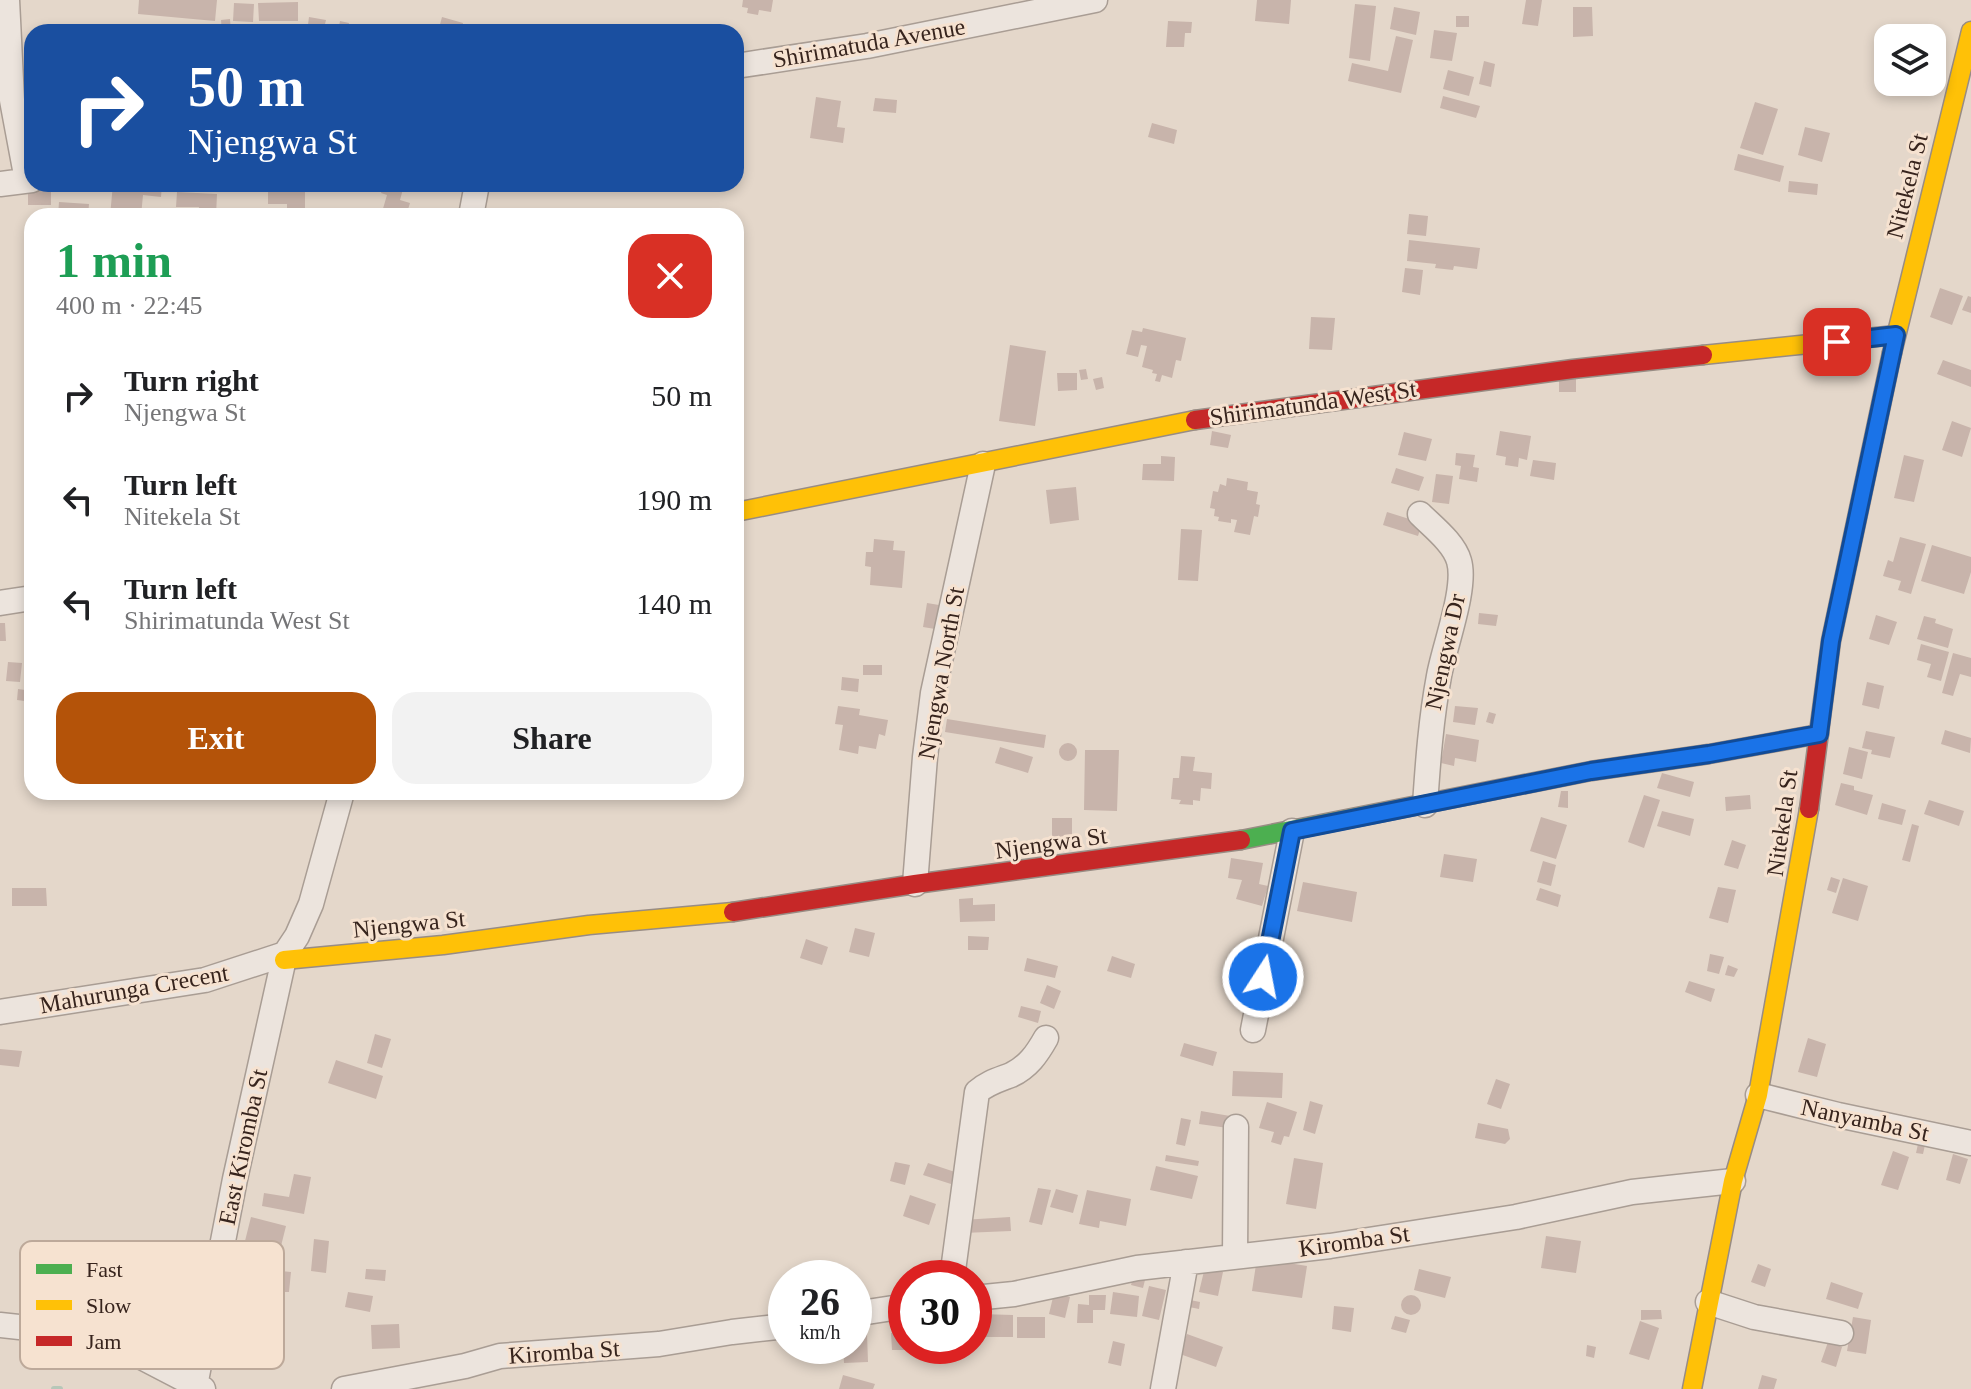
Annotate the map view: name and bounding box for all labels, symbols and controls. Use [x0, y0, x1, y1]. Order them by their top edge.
street label: Shirimatuda Avenue [771, 13, 967, 73]
map controls [1874, 24, 1946, 96]
button: layers [1874, 24, 1946, 96]
icon: right [56, 56, 160, 160]
text: 50 m [188, 56, 305, 118]
text: Njengwa St [188, 122, 357, 162]
street label: Nitekela St [1881, 130, 1933, 241]
text: 1 min [56, 234, 172, 287]
button: close [628, 234, 712, 318]
text: 400 m · 22:45 [56, 291, 203, 320]
pin [1803, 308, 1871, 376]
icon: arrive [1815, 320, 1859, 364]
text: Turn right [124, 364, 259, 397]
icon: right [56, 374, 100, 418]
street label: Shirimatunda West St [1208, 376, 1418, 430]
text: 50 m [651, 379, 712, 412]
text: Njengwa St [124, 398, 246, 427]
text: Turn left [124, 468, 237, 501]
icon: left [56, 478, 100, 522]
text: 190 m [636, 483, 712, 516]
text: Nitekela St [124, 502, 240, 531]
text: Turn left [124, 572, 237, 605]
icon: left [56, 582, 100, 626]
street label: Njengwa North St [913, 584, 969, 761]
text: 140 m [636, 587, 712, 620]
street label: Njengwa Dr [1420, 592, 1470, 712]
text: Shirimatunda West St [124, 606, 350, 635]
button: Exit [56, 692, 376, 784]
button: Share [392, 692, 712, 784]
street label: Nitekela St [1762, 768, 1802, 878]
street label: Njengwa St [993, 822, 1109, 864]
street label: Njengwa St [352, 905, 467, 943]
position arrow [1221, 935, 1305, 1019]
street label: Mahurunga Crecent [38, 960, 231, 1018]
street label: East Kiromba St [214, 1066, 272, 1227]
street label: Nanyamba St [1799, 1094, 1932, 1146]
street label: Kiromba St [1297, 1220, 1411, 1262]
legend [20, 1241, 284, 1369]
text: Fast [86, 1257, 123, 1282]
speed limit sign: 30 [888, 1260, 992, 1364]
text: 26 [800, 1279, 840, 1324]
text: Slow [86, 1293, 131, 1318]
text: km/h [799, 1321, 841, 1343]
text: Jam [86, 1329, 121, 1354]
street label: Kiromba St [508, 1335, 621, 1369]

